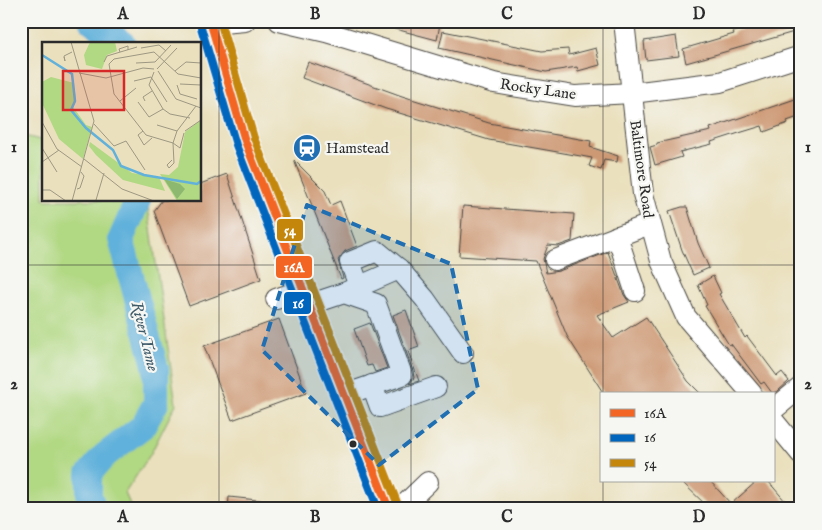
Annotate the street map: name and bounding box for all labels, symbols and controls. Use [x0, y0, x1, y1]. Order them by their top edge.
text: A [117, 5, 130, 25]
text: B [310, 5, 321, 25]
text: C [501, 5, 513, 25]
text: D [693, 5, 706, 25]
inset map [42, 42, 201, 201]
street label: Rocky Lane [499, 75, 577, 104]
street label: Baltimore Road [625, 119, 658, 220]
station icon: Hamstead [292, 133, 322, 163]
text: 1 [11, 138, 17, 158]
text: 1 [805, 138, 811, 158]
place label: Hamstead [326, 139, 390, 158]
line badge: 54 [276, 218, 304, 242]
text: 54 [284, 222, 297, 240]
line badge: 16A [275, 255, 313, 279]
text: 16A [284, 259, 306, 277]
line badge: 16 [283, 291, 312, 315]
text: 16 [292, 295, 305, 313]
water label: River Tame [126, 300, 163, 374]
text: 2 [10, 375, 18, 395]
text: 2 [804, 375, 812, 395]
legend [600, 392, 774, 482]
text: 16A [644, 404, 667, 423]
text: 16 [644, 428, 657, 447]
unlabelled marker [348, 439, 358, 449]
text: 54 [644, 454, 657, 473]
text: A [117, 508, 130, 528]
text: B [310, 508, 321, 528]
text: C [501, 508, 513, 528]
text: D [693, 508, 706, 528]

